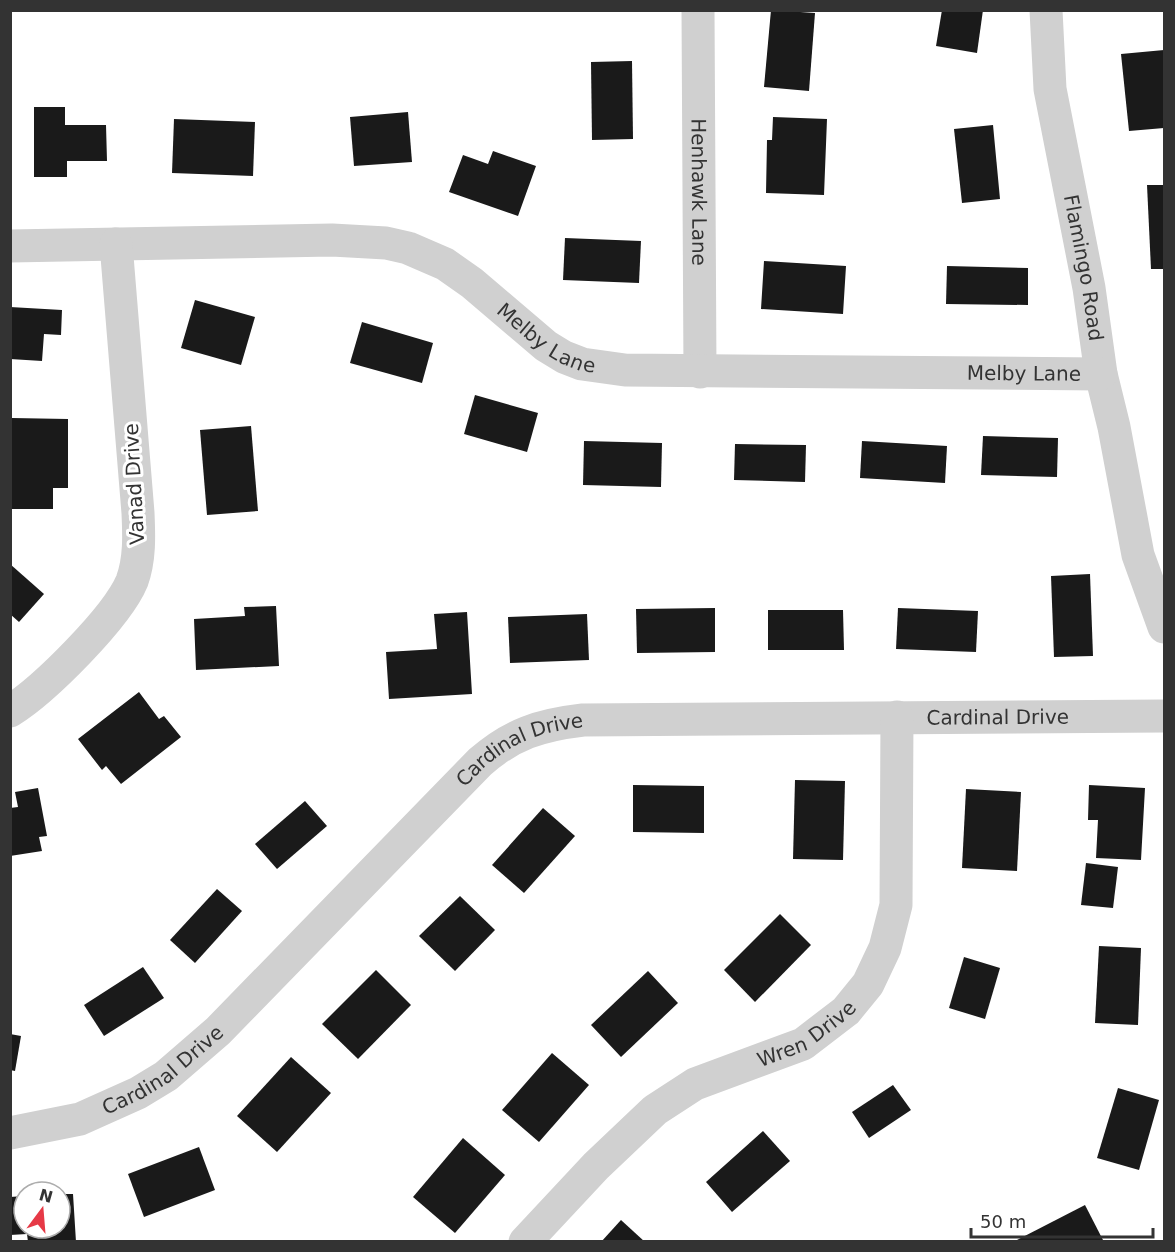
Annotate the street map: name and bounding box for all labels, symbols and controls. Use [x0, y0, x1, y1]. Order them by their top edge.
street label: Henhawk Lane [687, 118, 711, 266]
street label: Flamingo Road [1059, 192, 1108, 343]
street label: Melby Lane [492, 298, 597, 378]
street label: Melby Lane [967, 361, 1081, 386]
street label: Vanad Drive [119, 423, 149, 545]
street label: Cardinal Drive [926, 705, 1069, 730]
street label: Cardinal Drive [451, 708, 584, 791]
street label: Wren Drive [754, 996, 861, 1072]
street label: Cardinal Drive [98, 1020, 228, 1120]
north arrow [12, 1180, 72, 1240]
text: N [37, 1185, 55, 1207]
scale bar [971, 1201, 1152, 1239]
text: 50 m [980, 1211, 1026, 1232]

